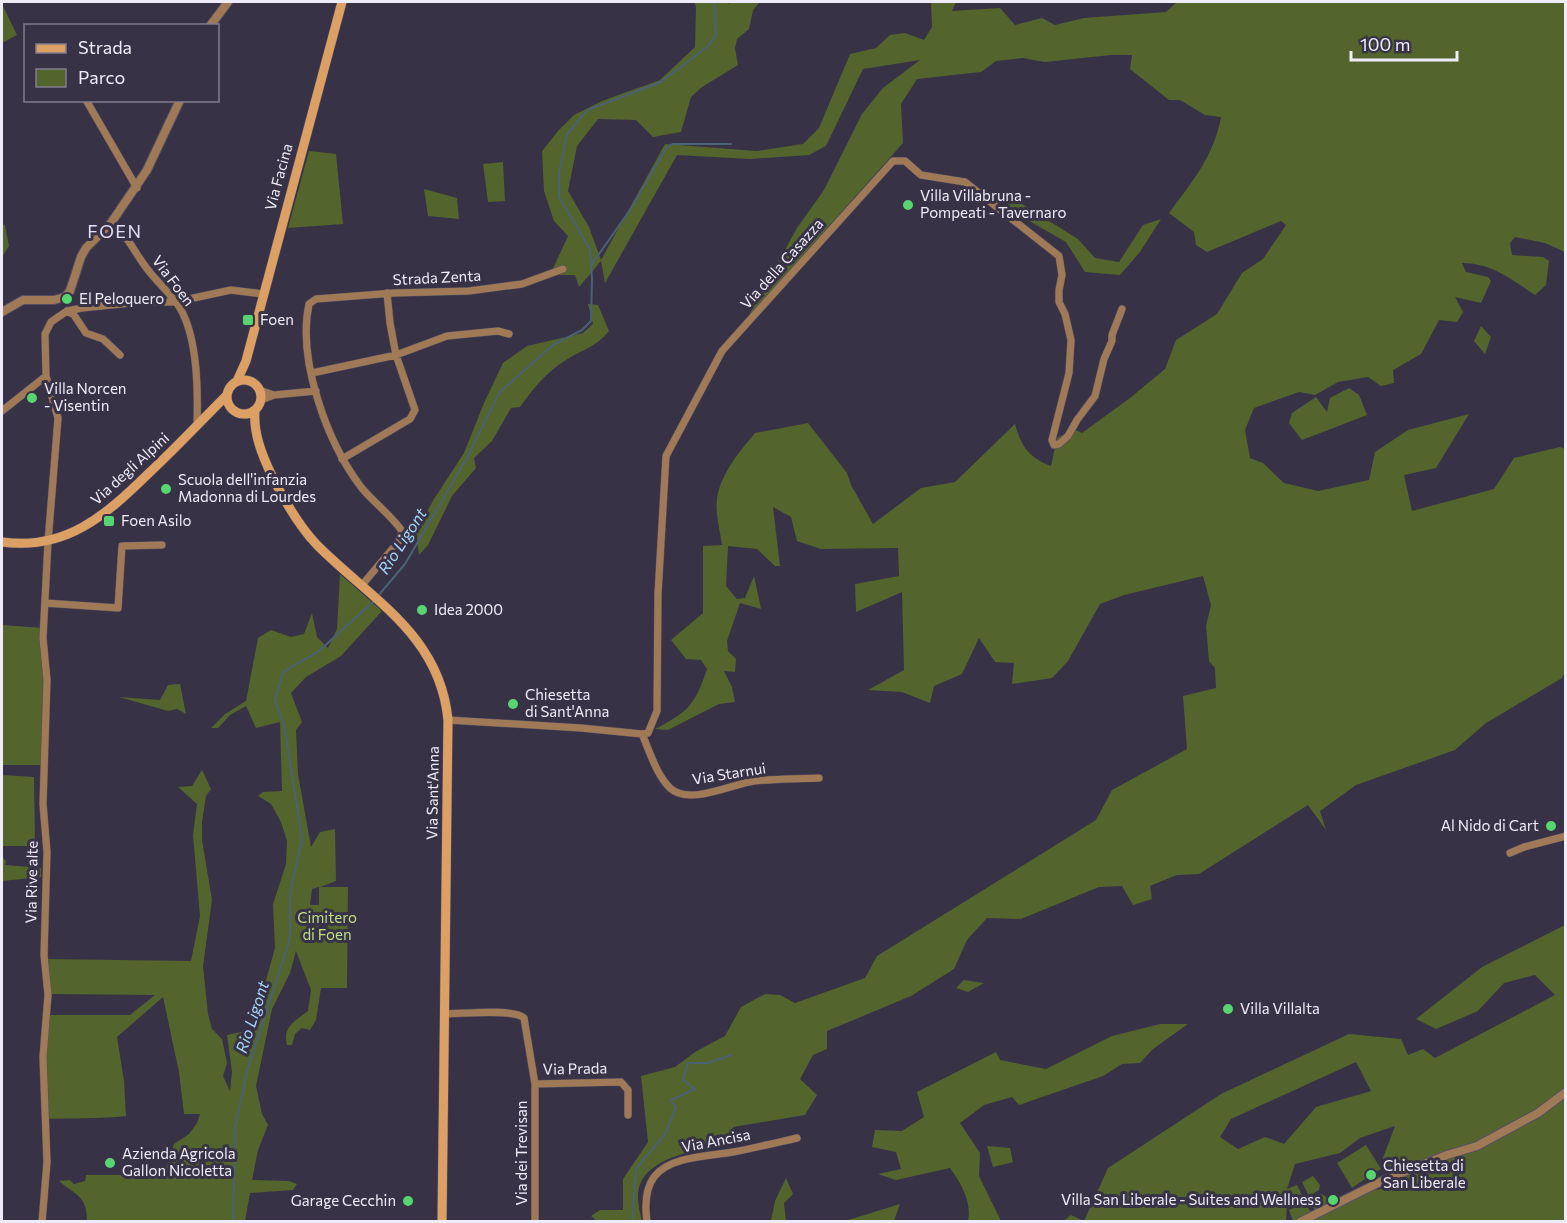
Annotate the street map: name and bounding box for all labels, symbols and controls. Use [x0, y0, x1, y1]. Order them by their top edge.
legend [24, 24, 219, 102]
scale bar [1351, 24, 1458, 62]
text: 100 m [1360, 33, 1410, 55]
text: Strada [78, 36, 132, 58]
text: Parco [78, 66, 125, 88]
street label: Via Facina [260, 141, 296, 212]
place label: Villa Villabruna - Pompeati - Tavernaro [920, 186, 1066, 221]
marker: Villa Villabruna - Pompeati - Tavernaro [901, 198, 915, 212]
street label: Via della Casazza [736, 214, 827, 312]
district label: FOEN [87, 220, 143, 242]
street label: Via Foen [149, 252, 199, 309]
street label: Strada Zenta [392, 266, 482, 288]
place label: El Peloquero [79, 289, 164, 307]
marker: El Peloquero [60, 292, 74, 306]
place label: Foen [260, 310, 294, 328]
marker: Foen [241, 313, 255, 327]
place label: Villa Norcen - Visentin [44, 379, 126, 414]
marker: Villa Norcen - Visentin [25, 391, 39, 405]
street label: Via degli Alpini [86, 428, 172, 508]
place label: Scuola dell'infanzia Madonna di Lourdes [178, 470, 316, 505]
marker: Scuola dell'infanzia Madonna di Lourdes [159, 482, 173, 496]
water label: Rio Ligont [373, 504, 430, 577]
place label: Foen Asilo [121, 511, 191, 529]
marker: Foen Asilo [102, 514, 116, 528]
place label: Idea 2000 [434, 600, 503, 618]
marker: Idea 2000 [415, 603, 429, 617]
place label: Chiesetta di Sant'Anna [525, 685, 609, 720]
marker: Chiesetta di Sant'Anna [506, 697, 520, 711]
street label: Via Sant'Anna [422, 746, 442, 840]
street label: Via Starnui [691, 758, 767, 788]
place label: Al Nido di Cart [1441, 816, 1539, 834]
marker: Al Nido di Cart [1544, 819, 1558, 833]
street label: Via Rive alte [21, 840, 41, 923]
park label: Cimitero di Foen [297, 908, 357, 943]
water label: Rio Ligont [231, 978, 272, 1055]
place label: Villa Villalta [1240, 999, 1320, 1017]
marker: Villa Villalta [1221, 1002, 1235, 1016]
street label: Via Prada [543, 1058, 607, 1078]
street label: Via dei Trevisan [512, 1101, 530, 1205]
street label: Via Ancisa [680, 1125, 752, 1156]
place label: Azienda Agricola Gallon Nicoletta [122, 1144, 236, 1179]
marker: Azienda Agricola Gallon Nicoletta [103, 1156, 117, 1170]
place label: Chiesetta di San Liberale [1383, 1156, 1466, 1191]
marker: Chiesetta di San Liberale [1364, 1168, 1378, 1182]
place label: Villa San Liberale - Suites and Wellness [1061, 1190, 1321, 1208]
place label: Garage Cecchin [291, 1191, 396, 1209]
marker: Villa San Liberale - Suites and Wellness [1326, 1193, 1340, 1207]
marker: Garage Cecchin [401, 1194, 415, 1208]

